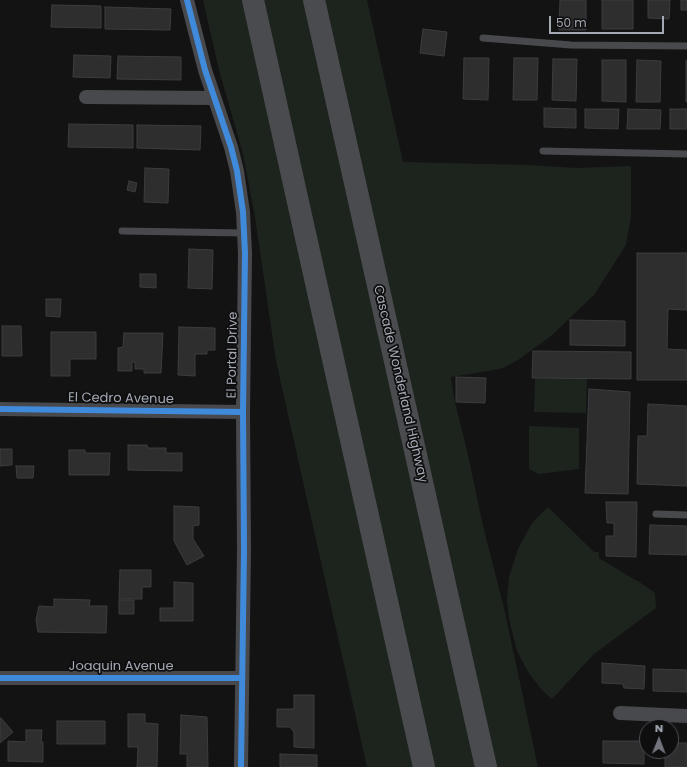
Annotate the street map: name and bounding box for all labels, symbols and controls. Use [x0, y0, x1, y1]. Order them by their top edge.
scale bar [551, 8, 666, 34]
text: 50 m [556, 14, 587, 31]
street label: Cascade Wonderland Highway [370, 284, 430, 484]
street label: El Portal Drive [224, 311, 242, 399]
street label: El Cedro Avenue [68, 390, 174, 408]
street label: Joaquin Avenue [69, 659, 173, 675]
north arrow [639, 719, 679, 759]
text: N [655, 720, 663, 736]

